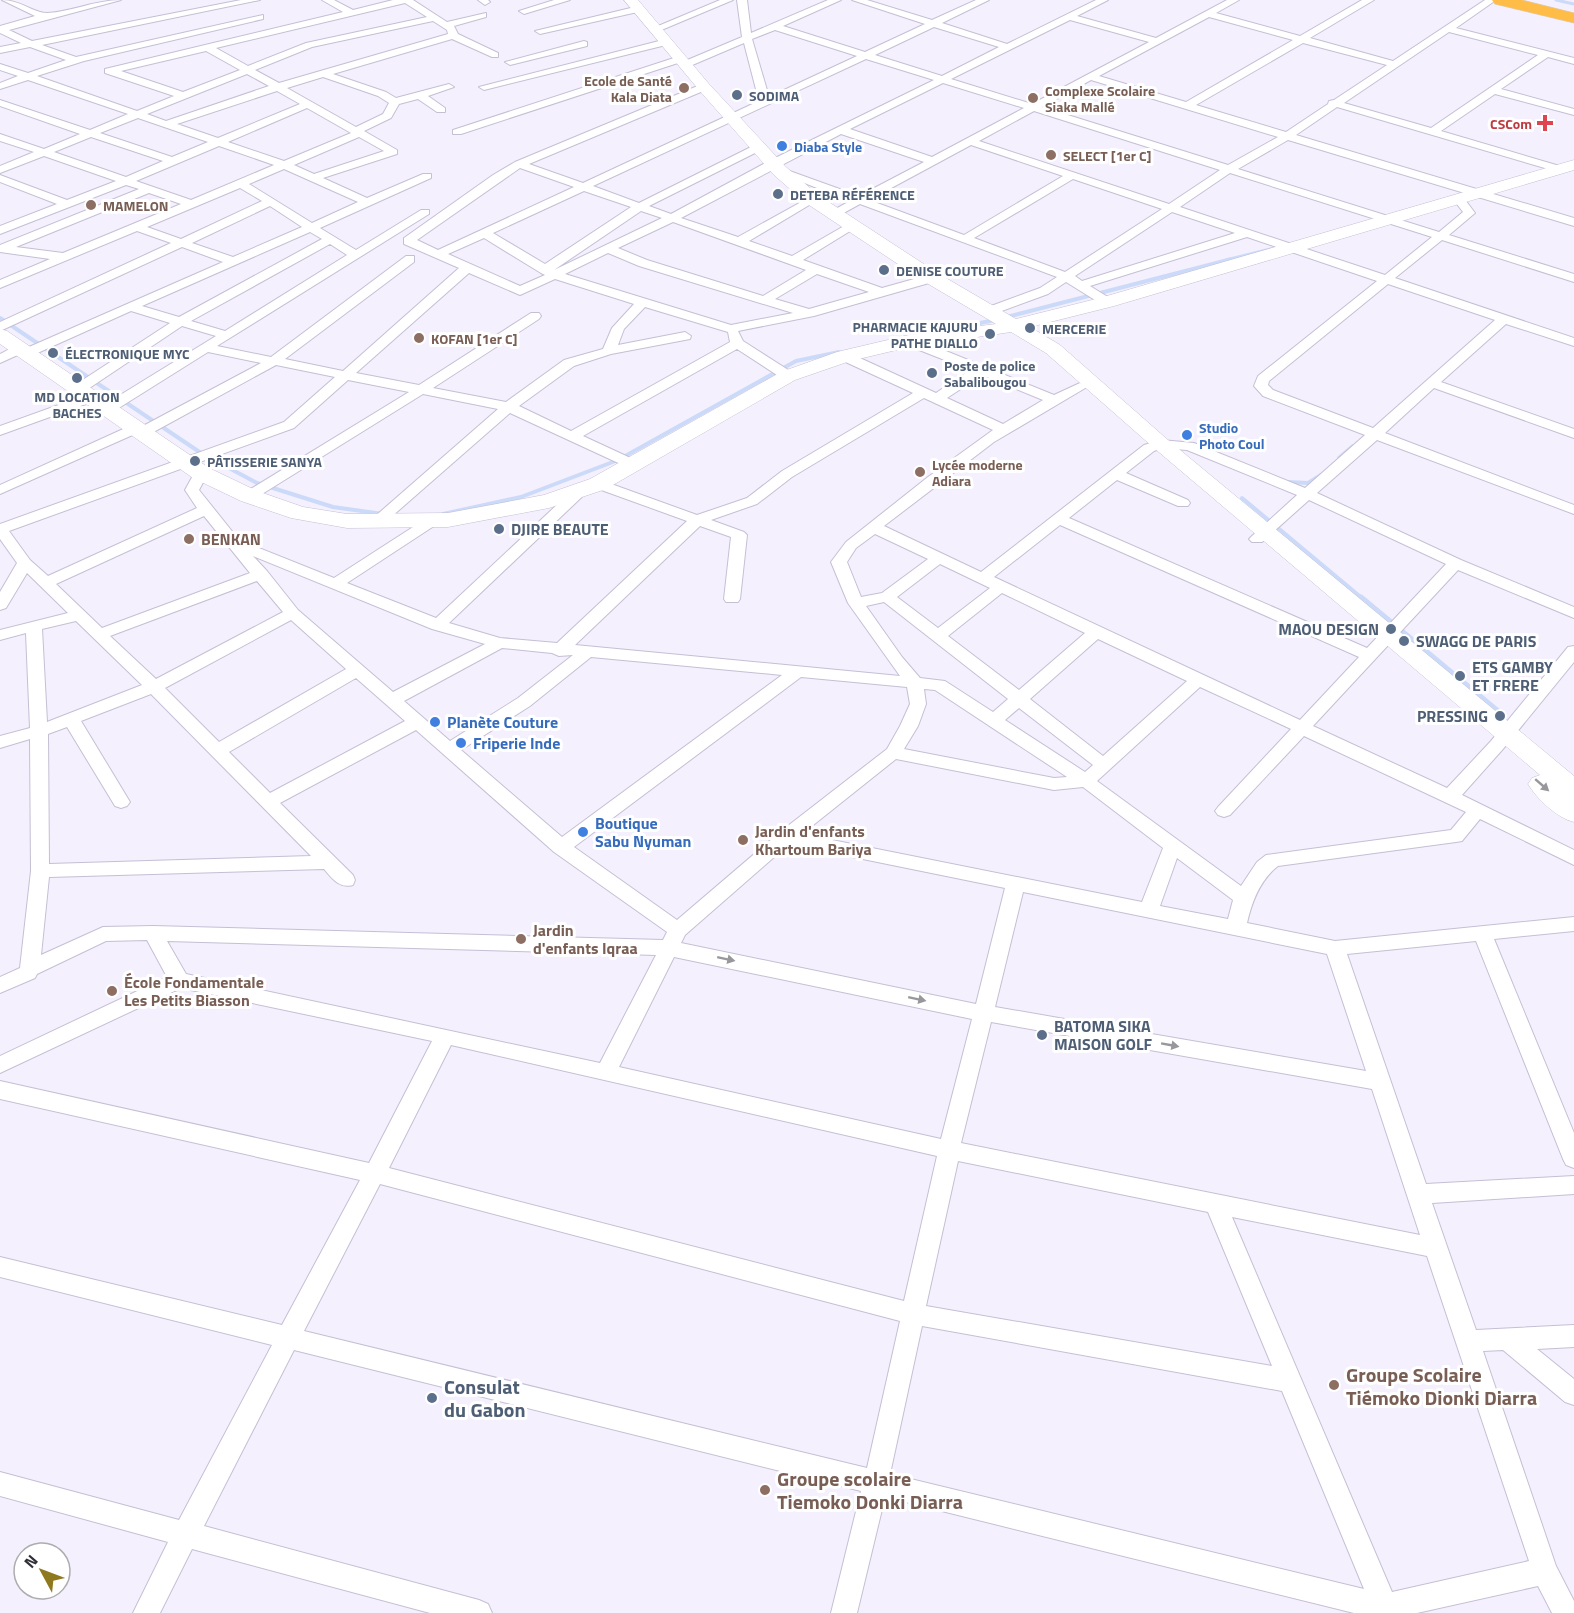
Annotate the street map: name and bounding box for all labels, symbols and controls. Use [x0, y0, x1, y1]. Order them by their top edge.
place label: Ecole de Santé Kala Diata [584, 70, 672, 107]
place label: Complexe Scolaire Siaka Mallé [1045, 80, 1155, 117]
marker: Ecole de Santé Kala Diata [677, 81, 691, 95]
place label: SODIMA [749, 85, 800, 106]
marker: SODIMA [730, 88, 744, 102]
marker: Complexe Scolaire Siaka Mallé [1026, 91, 1040, 105]
place label: CSCom [1490, 113, 1532, 134]
marker: CSCom [1536, 114, 1554, 132]
place label: Diaba Style [794, 136, 862, 157]
marker: Diaba Style [775, 139, 789, 153]
place label: SELECT [1er C] [1063, 145, 1152, 166]
marker: SELECT [1er C] [1044, 148, 1058, 162]
place label: DETEBA RÉFÉRENCE [790, 184, 915, 205]
marker: DETEBA RÉFÉRENCE [771, 187, 785, 201]
place label: MAMELON [103, 195, 169, 216]
marker: MAMELON [84, 198, 98, 212]
place label: DENISE COUTURE [896, 260, 1004, 281]
marker: DENISE COUTURE [877, 263, 891, 277]
place label: PHARMACIE KAJURU PATHE DIALLO [852, 316, 978, 353]
place label: MERCERIE [1042, 318, 1106, 339]
marker: MERCERIE [1023, 321, 1037, 335]
marker: PHARMACIE KAJURU PATHE DIALLO [983, 327, 997, 341]
place label: KOFAN [1er C] [431, 328, 518, 349]
marker: KOFAN [1er C] [412, 331, 426, 345]
place label: ÉLECTRONIQUE MYC [65, 343, 190, 364]
marker: ÉLECTRONIQUE MYC [46, 346, 60, 360]
place label: Poste de police Sabalibougou [944, 355, 1035, 392]
marker: Poste de police Sabalibougou [925, 366, 939, 380]
marker: MD LOCATION BACHES [70, 371, 84, 385]
place label: MD LOCATION BACHES [34, 386, 120, 423]
place label: Studio Photo Coul [1199, 417, 1265, 454]
marker: Studio Photo Coul [1180, 428, 1194, 442]
place label: PÂTISSERIE SANYA [207, 451, 322, 472]
marker: PÂTISSERIE SANYA [188, 454, 202, 468]
place label: Lycée moderne Adiara [932, 454, 1023, 491]
marker: Lycée moderne Adiara [913, 465, 927, 479]
place label: DJIRE BEAUTE [511, 517, 609, 541]
marker: DJIRE BEAUTE [492, 522, 506, 536]
place label: BENKAN [201, 527, 261, 551]
marker: BENKAN [182, 532, 196, 546]
place label: MAOU DESIGN [1278, 617, 1379, 641]
marker: MAOU DESIGN [1384, 622, 1398, 636]
place label: SWAGG DE PARIS [1416, 629, 1537, 653]
marker: SWAGG DE PARIS [1397, 634, 1411, 648]
place label: ETS GAMBY ET FRERE [1472, 655, 1553, 697]
marker: ETS GAMBY ET FRERE [1453, 669, 1467, 683]
place label: PRESSING [1417, 704, 1488, 728]
marker: PRESSING [1493, 709, 1507, 723]
place label: Planète Couture [447, 710, 558, 734]
marker: Planète Couture [428, 715, 442, 729]
place label: Friperie Inde [473, 731, 560, 755]
marker: Friperie Inde [454, 736, 468, 750]
one-way arrow [1534, 778, 1549, 791]
place label: Boutique Sabu Nyuman [595, 811, 691, 853]
place label: Jardin d'enfants Khartoum Bariya [755, 819, 872, 861]
marker: Boutique Sabu Nyuman [576, 825, 590, 839]
marker: Jardin d'enfants Khartoum Bariya [736, 833, 750, 847]
place label: Jardin d'enfants Iqraa [533, 918, 638, 960]
marker: Jardin d'enfants Iqraa [514, 932, 528, 946]
one-way arrow [716, 955, 735, 964]
place label: École Fondamentale Les Petits Biasson [124, 970, 264, 1012]
marker: École Fondamentale Les Petits Biasson [105, 984, 119, 998]
one-way arrow [907, 995, 926, 1004]
place label: BATOMA SIKA MAISON GOLF [1054, 1014, 1152, 1056]
marker: BATOMA SIKA MAISON GOLF [1035, 1028, 1049, 1042]
one-way arrow [1161, 1041, 1180, 1050]
place label: Groupe Scolaire Tiémoko Dionki Diarra [1346, 1359, 1537, 1413]
place label: Consulat du Gabon [444, 1371, 525, 1425]
marker: Groupe Scolaire Tiémoko Dionki Diarra [1327, 1378, 1341, 1392]
marker: Consulat du Gabon [425, 1391, 439, 1405]
place label: Groupe scolaire Tiemoko Donki Diarra [777, 1463, 963, 1517]
marker: Groupe scolaire Tiemoko Donki Diarra [758, 1483, 772, 1497]
north arrow [12, 1541, 72, 1601]
text: N [18, 1549, 43, 1573]

